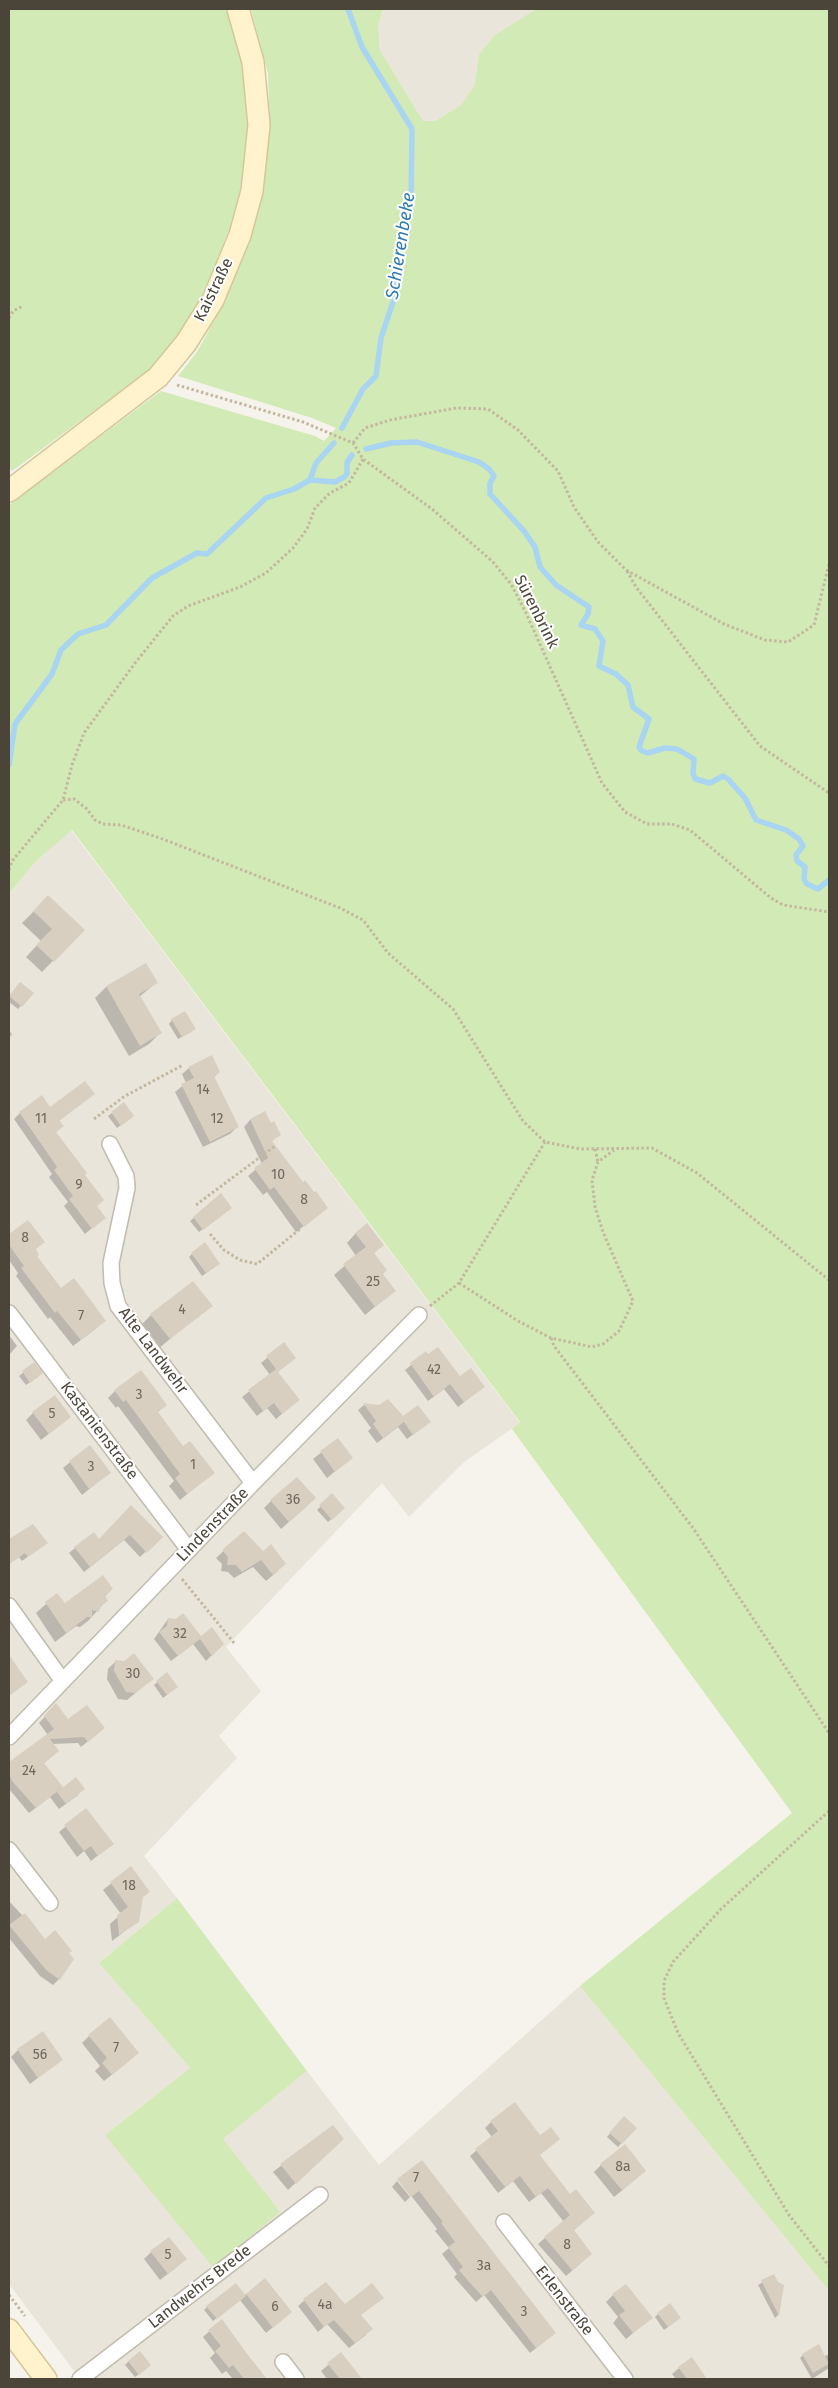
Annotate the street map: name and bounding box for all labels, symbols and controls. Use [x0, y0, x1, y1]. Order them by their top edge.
water label: Schierenbeke [382, 191, 420, 301]
street label: Kaistraße [190, 255, 238, 325]
street label: Sürenbrink [509, 572, 563, 652]
house number: 14 [196, 1082, 210, 1098]
house number: 11 [35, 1111, 47, 1127]
house number: 12 [211, 1111, 223, 1127]
house number: 10 [271, 1167, 285, 1183]
house number: 9 [75, 1177, 83, 1193]
house number: 8 [300, 1192, 308, 1208]
house number: 8 [21, 1230, 29, 1246]
house number: 25 [366, 1274, 380, 1290]
house number: 4 [178, 1302, 186, 1318]
street label: Alte Landwehr [114, 1304, 192, 1398]
house number: 7 [78, 1308, 84, 1324]
house number: 42 [427, 1362, 441, 1378]
street label: Kastanienstraße [56, 1378, 142, 1484]
house number: 3 [136, 1387, 142, 1403]
house number: 5 [48, 1406, 56, 1422]
house number: 1 [190, 1457, 196, 1473]
house number: 3 [88, 1459, 94, 1475]
street label: Lindenstraße [173, 1484, 253, 1566]
house number: 36 [286, 1492, 300, 1508]
house number: 32 [173, 1626, 187, 1642]
house number: 30 [126, 1666, 140, 1682]
house number: 24 [22, 1763, 36, 1779]
house number: 18 [122, 1878, 136, 1894]
house number: 7 [113, 2040, 119, 2056]
house number: 56 [33, 2047, 47, 2063]
house number: 8a [615, 2159, 631, 2175]
house number: 7 [413, 2170, 419, 2186]
house number: 8 [563, 2237, 571, 2253]
street label: Landwehrs Brede [145, 2241, 255, 2333]
house number: 5 [164, 2247, 172, 2263]
house number: 3a [477, 2258, 491, 2274]
street label: Erlenstraße [531, 2262, 597, 2340]
house number: 4a [317, 2297, 333, 2313]
house number: 6 [271, 2299, 279, 2315]
house number: 3 [521, 2304, 527, 2320]

